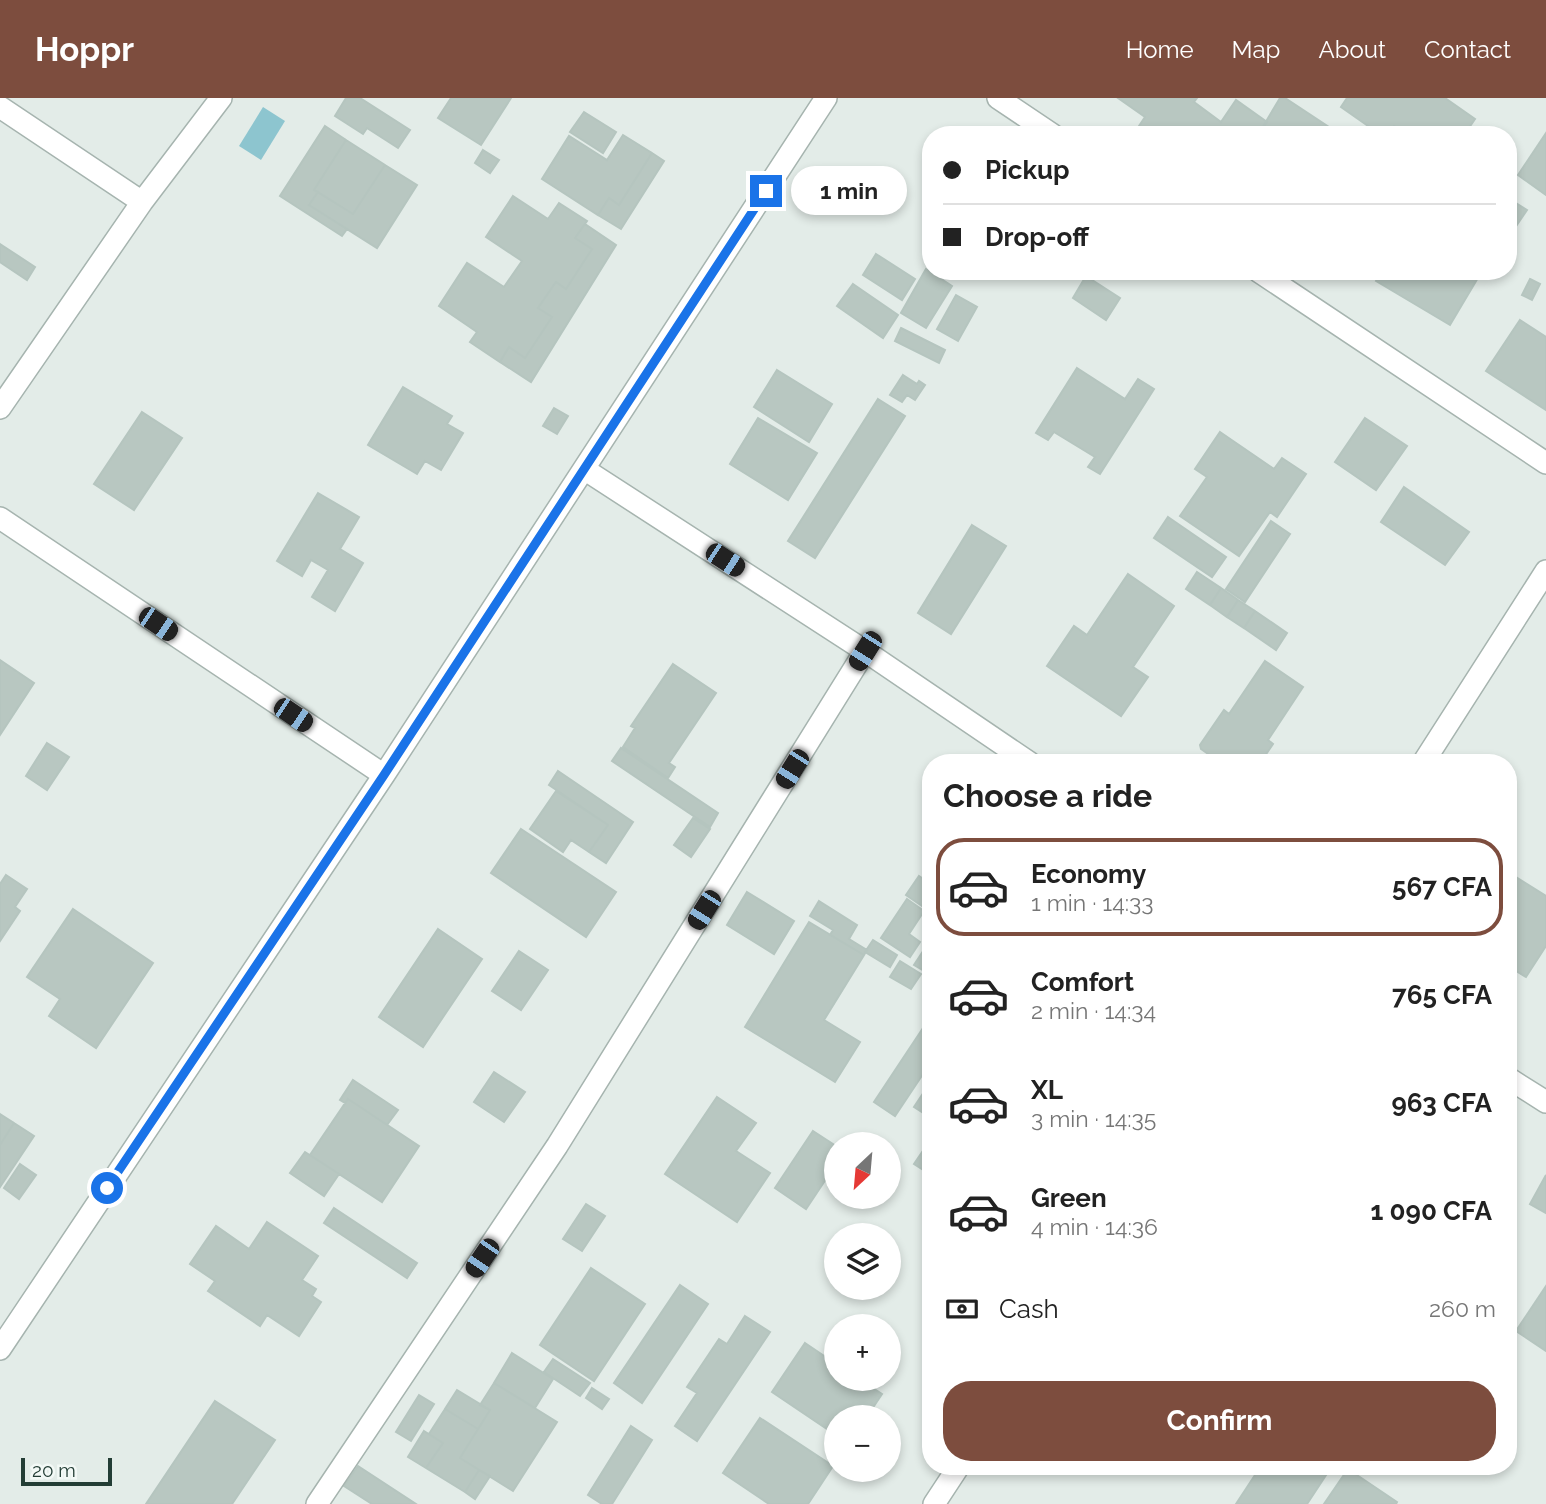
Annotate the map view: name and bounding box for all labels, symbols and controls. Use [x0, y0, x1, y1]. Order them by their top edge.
text: Hoppr [35, 30, 134, 69]
text: Home [1126, 35, 1194, 64]
text: Map [1232, 35, 1280, 64]
text: About [1318, 35, 1386, 64]
text: Contact [1424, 35, 1511, 64]
text: Pickup [985, 155, 1070, 185]
callout: 1 min [790, 166, 906, 216]
route end [750, 175, 782, 207]
text: 1 min [820, 177, 878, 204]
text: Drop-off [985, 222, 1089, 252]
car [702, 540, 749, 580]
car [135, 604, 182, 644]
car [845, 628, 886, 674]
car [270, 695, 317, 735]
car [772, 746, 813, 792]
text: Choose a ride [943, 777, 1152, 814]
icon: car [947, 856, 1010, 919]
text: Economy [1031, 859, 1146, 889]
text: 567 CFA [1392, 872, 1492, 902]
car [684, 887, 725, 933]
text: 1 min · 14:33 [1031, 889, 1154, 916]
icon: car [947, 964, 1010, 1027]
text: Comfort [1031, 967, 1134, 997]
text: 765 CFA [1392, 980, 1492, 1010]
text: 2 min · 14:34 [1031, 997, 1156, 1024]
icon: car [947, 1072, 1010, 1135]
text: XL [1031, 1075, 1063, 1105]
text: 963 CFA [1391, 1088, 1492, 1118]
text: 3 min · 14:35 [1031, 1105, 1156, 1132]
north arrow [824, 1132, 901, 1209]
map controls [824, 1132, 901, 1482]
route start [91, 1172, 123, 1204]
icon: car [947, 1180, 1010, 1243]
text: Green [1031, 1183, 1107, 1213]
text: 1 090 CFA [1371, 1196, 1492, 1226]
text: 4 min · 14:36 [1031, 1213, 1158, 1240]
button: layers [824, 1223, 901, 1300]
car [462, 1235, 503, 1281]
icon: cash [943, 1290, 981, 1328]
text: Cash [999, 1294, 1059, 1324]
text: 260 m [1429, 1295, 1496, 1322]
button: + [824, 1314, 901, 1391]
button: Confirm [943, 1381, 1496, 1461]
button: − [824, 1405, 901, 1482]
scale bar [21, 1455, 112, 1487]
text: 20 m [32, 1459, 76, 1481]

